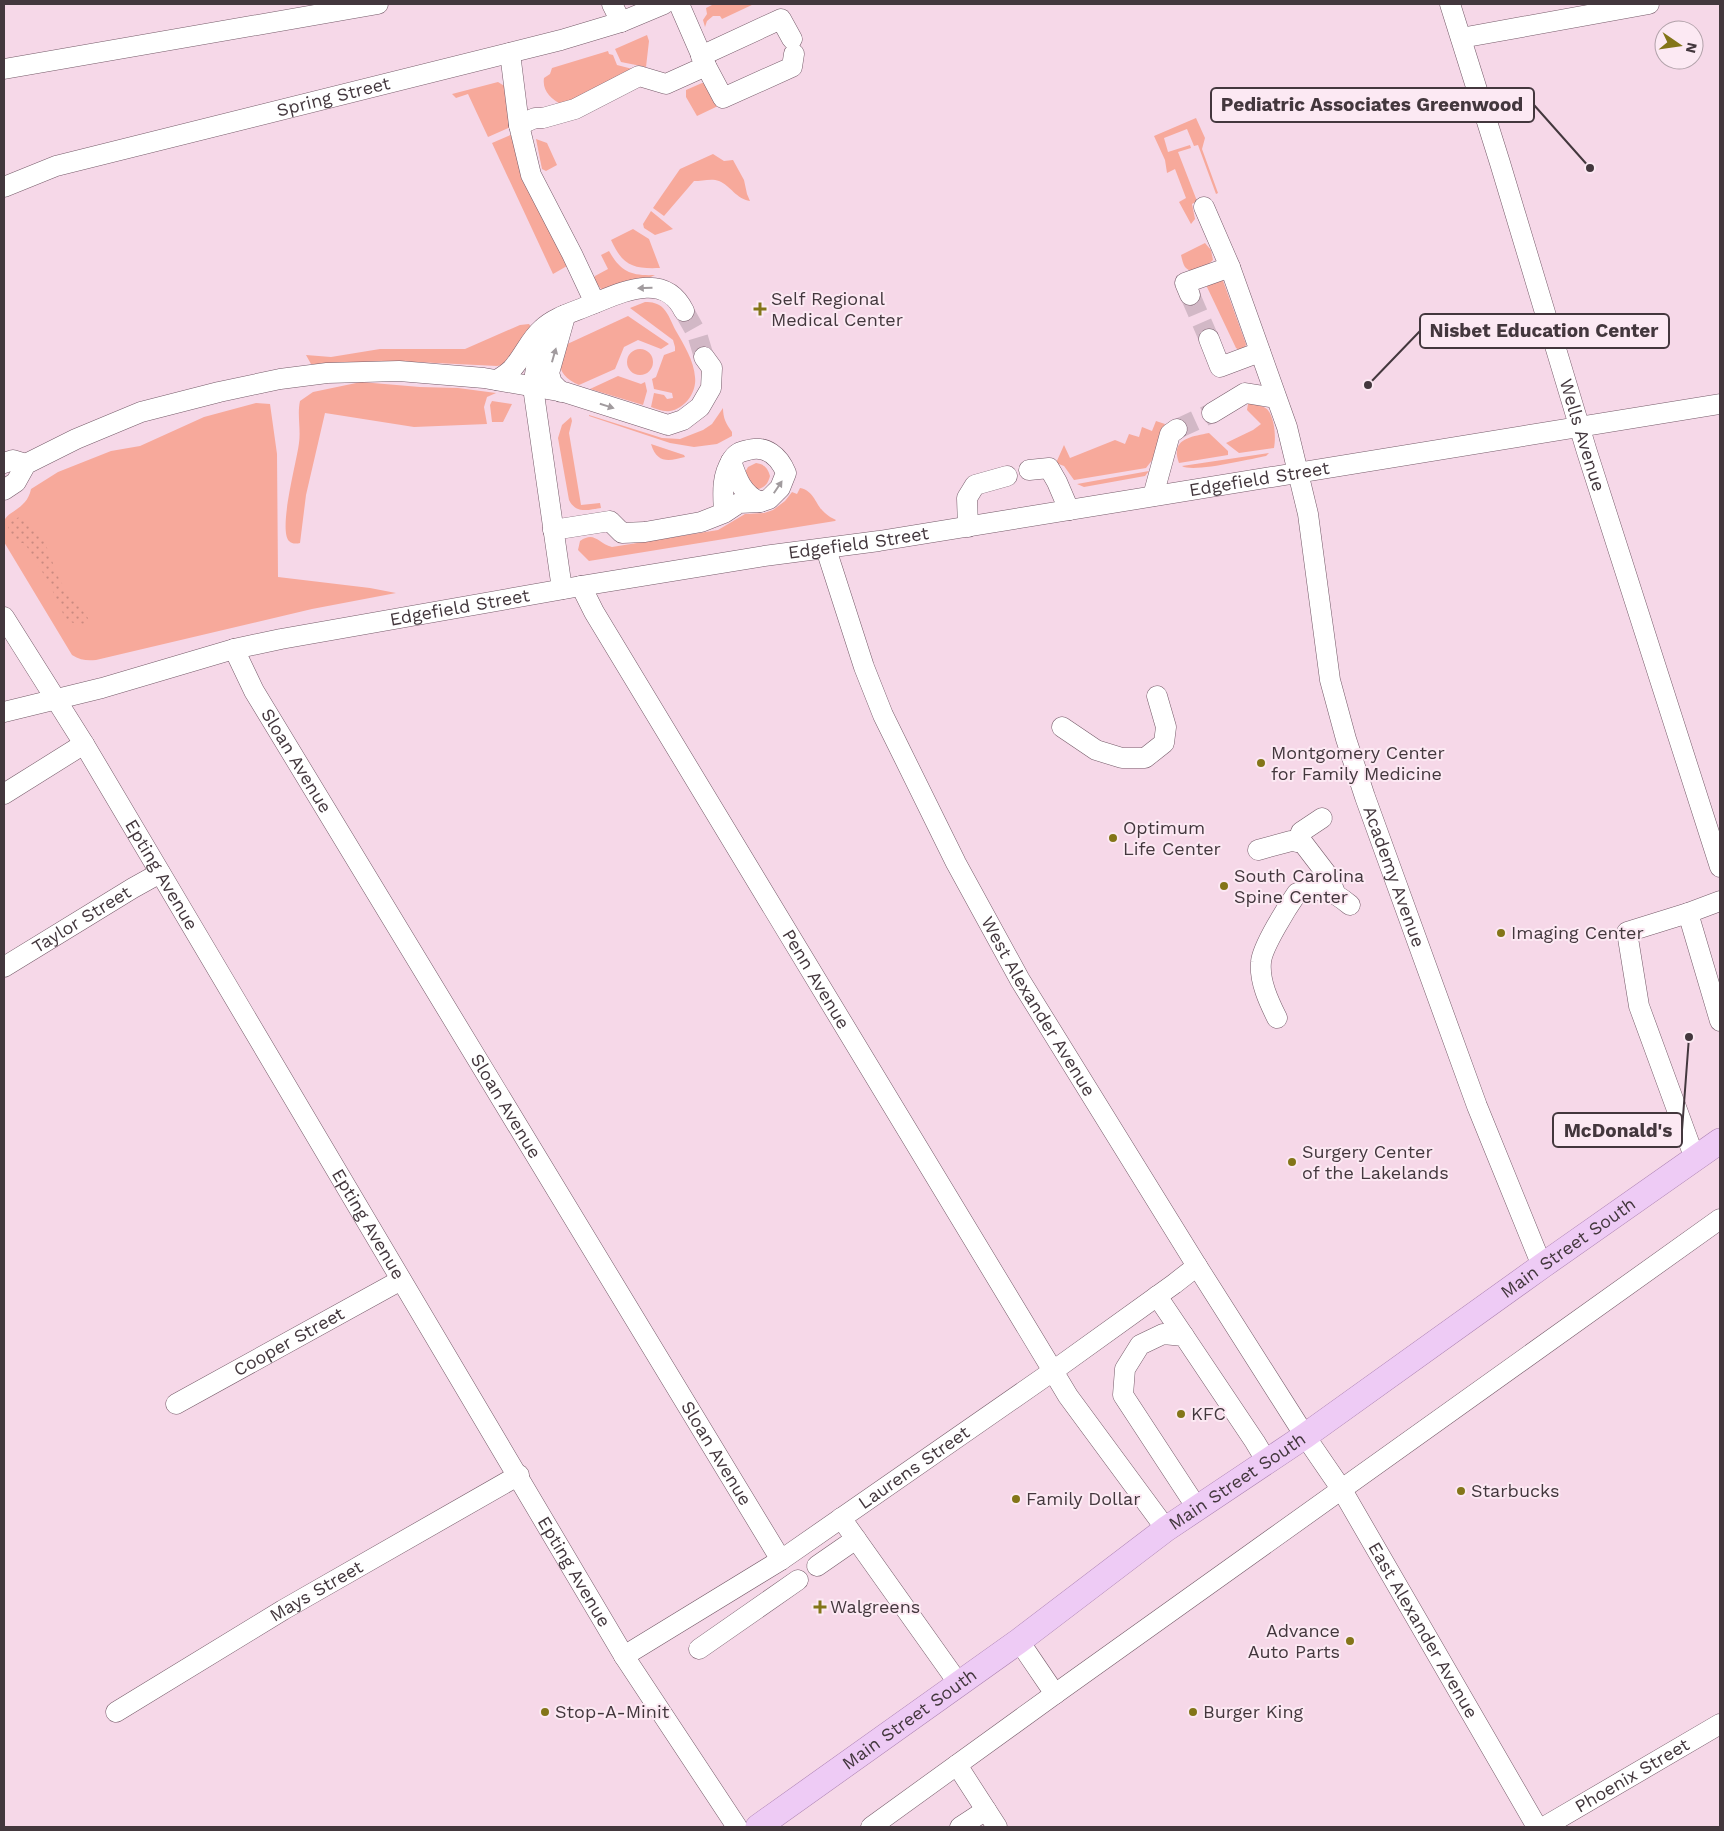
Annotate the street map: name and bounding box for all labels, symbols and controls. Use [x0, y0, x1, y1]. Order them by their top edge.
north arrow [1654, 20, 1704, 70]
text: N [1683, 41, 1701, 55]
street label: Spring Street [274, 72, 393, 121]
callout: Pediatric Associates Greenwood [1211, 88, 1534, 122]
text: Pediatric Associates Greenwood [1221, 93, 1523, 116]
one-way arrow [637, 285, 653, 293]
place label: Self Regional Medical Center [771, 288, 903, 330]
marker: Self Regional Medical Center [753, 302, 767, 316]
callout: Nisbet Education Center [1420, 314, 1669, 348]
text: Nisbet Education Center [1430, 319, 1659, 342]
one-way arrow [551, 347, 559, 362]
street label: Wells Avenue [1556, 376, 1610, 494]
one-way arrow [600, 403, 615, 411]
street label: Edgefield Street [1188, 457, 1331, 500]
one-way arrow [774, 480, 783, 494]
street label: Edgefield Street [787, 522, 931, 563]
street label: Edgefield Street [388, 584, 532, 630]
street label: Sloan Avenue [257, 704, 336, 816]
place label: Montgomery Center for Family Medicine [1271, 742, 1445, 784]
marker: Montgomery Center for Family Medicine [1255, 757, 1267, 769]
street label: Academy Avenue [1359, 803, 1430, 950]
street label: Epting Avenue [121, 815, 203, 934]
place label: Optimum Life Center [1123, 817, 1221, 859]
marker: Optimum Life Center [1107, 832, 1119, 844]
place label: South Carolina Spine Center [1234, 865, 1364, 907]
marker: South Carolina Spine Center [1218, 880, 1230, 892]
street label: Taylor Street [28, 881, 135, 957]
street label: West Alexander Avenue [977, 913, 1100, 1100]
place label: Imaging Center [1511, 922, 1644, 943]
street label: Penn Avenue [778, 925, 855, 1032]
marker: Imaging Center [1495, 927, 1507, 939]
street label: Sloan Avenue [467, 1050, 546, 1162]
callout: McDonald's [1553, 1113, 1682, 1147]
text: McDonald's [1564, 1119, 1672, 1142]
place label: Surgery Center of the Lakelands [1302, 1141, 1449, 1183]
marker: Surgery Center of the Lakelands [1286, 1156, 1298, 1168]
street label: Epting Avenue [328, 1165, 410, 1283]
street label: Main Street South [1496, 1193, 1639, 1302]
street label: Cooper Street [230, 1302, 348, 1380]
street label: Sloan Avenue [677, 1397, 756, 1509]
place label: KFC [1191, 1403, 1226, 1424]
marker: KFC [1175, 1408, 1187, 1420]
street label: Laurens Street [854, 1421, 974, 1513]
street label: Main Street South [1165, 1428, 1309, 1534]
place label: Starbucks [1471, 1480, 1560, 1501]
marker: Starbucks [1455, 1485, 1467, 1497]
place label: Family Dollar [1026, 1488, 1141, 1509]
marker: Family Dollar [1010, 1493, 1022, 1505]
street label: Epting Avenue [534, 1512, 615, 1630]
street label: East Alexander Avenue [1364, 1538, 1483, 1722]
street label: Mays Street [266, 1555, 367, 1626]
place label: Walgreens [830, 1596, 920, 1617]
marker: Walgreens [814, 1601, 826, 1613]
place label: Advance Auto Parts [1248, 1620, 1340, 1662]
marker: Advance Auto Parts [1344, 1635, 1356, 1647]
street label: Main Street South [838, 1664, 980, 1774]
place label: Stop-A-Minit [555, 1701, 670, 1722]
place label: Burger King [1203, 1701, 1304, 1722]
marker: Stop-A-Minit [539, 1706, 551, 1718]
marker: Burger King [1187, 1706, 1199, 1718]
street label: Phoenix Street [1571, 1733, 1693, 1817]

